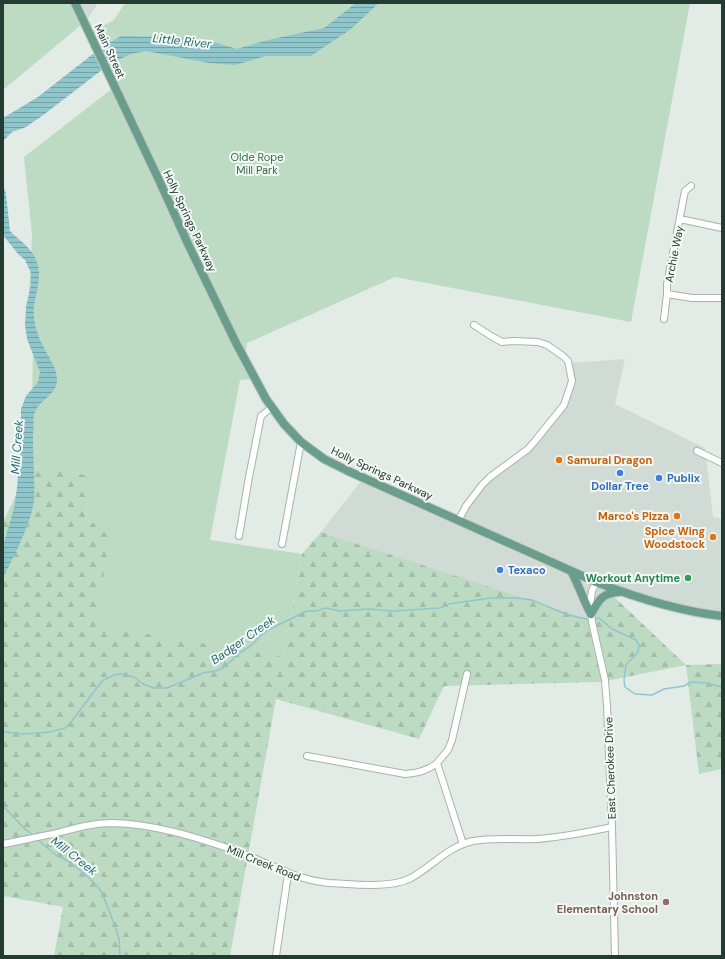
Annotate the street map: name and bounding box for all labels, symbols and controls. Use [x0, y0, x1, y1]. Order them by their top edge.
street label: Main Street [91, 22, 129, 80]
water label: Little River [152, 30, 213, 52]
park label: Olde Rope Mill Park [231, 150, 283, 177]
street label: Holly Springs Parkway [160, 168, 220, 274]
street label: Archie Way [662, 224, 686, 284]
water label: Mill Creek [7, 418, 27, 475]
street label: Holly Springs Parkway [329, 443, 435, 503]
place label: Samurai Dragon [567, 453, 653, 467]
marker: Samurai Dragon [554, 455, 564, 465]
marker: Dollar Tree [615, 468, 625, 478]
place label: Publix [667, 471, 701, 485]
marker: Publix [654, 473, 664, 483]
place label: Dollar Tree [591, 479, 649, 493]
place label: Marco's Pizza [598, 509, 669, 523]
marker: Marco's Pizza [672, 511, 682, 521]
place label: Spice Wing Woodstock [644, 524, 706, 551]
marker: Spice Wing Woodstock [708, 532, 718, 542]
place label: Texaco [508, 563, 546, 577]
marker: Texaco [495, 565, 505, 575]
place label: Workout Anytime [586, 571, 680, 585]
marker: Workout Anytime [683, 573, 693, 583]
water label: Badger Creek [208, 611, 279, 668]
street label: East Cherokee Drive [601, 717, 619, 819]
water label: Mill Creek [48, 833, 101, 880]
street label: Mill Creek Road [225, 842, 303, 884]
place label: Johnston Elementary School [557, 889, 658, 916]
marker: Johnston Elementary School [661, 897, 671, 907]

